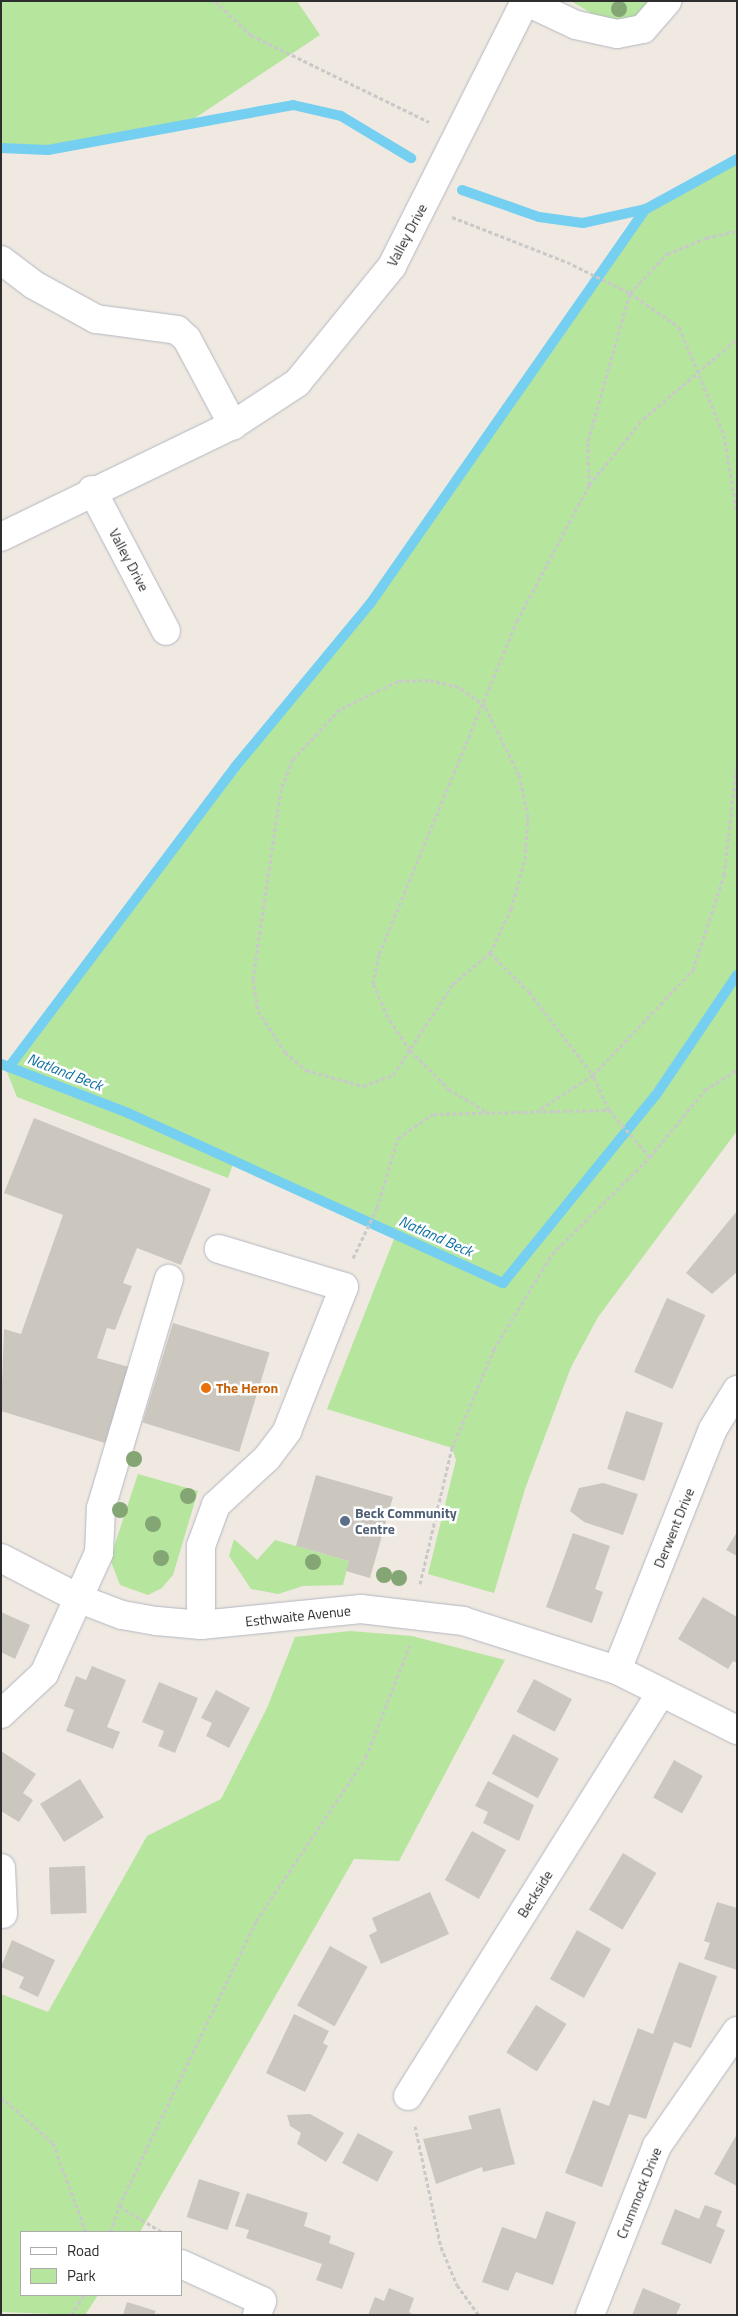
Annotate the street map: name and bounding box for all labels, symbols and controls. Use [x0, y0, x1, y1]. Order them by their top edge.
street label: Valley Drive [383, 201, 431, 269]
street label: Valley Drive [105, 526, 153, 594]
water label: Natland Beck [25, 1049, 105, 1095]
water label: Natland Beck [396, 1212, 476, 1260]
place label: The Heron [216, 1380, 278, 1396]
marker: The Heron [200, 1382, 212, 1394]
street label: Derwent Drive [650, 1486, 698, 1570]
place label: Beck Community Centre [355, 1505, 457, 1538]
marker: Beck Community Centre [339, 1515, 351, 1527]
street label: Esthwaite Avenue [244, 1602, 352, 1630]
street label: Beckside [514, 1867, 556, 1921]
street label: Crummock Drive [613, 2145, 665, 2241]
legend [20, 2231, 182, 2296]
text: Road [67, 2239, 99, 2262]
text: Park [67, 2264, 96, 2287]

